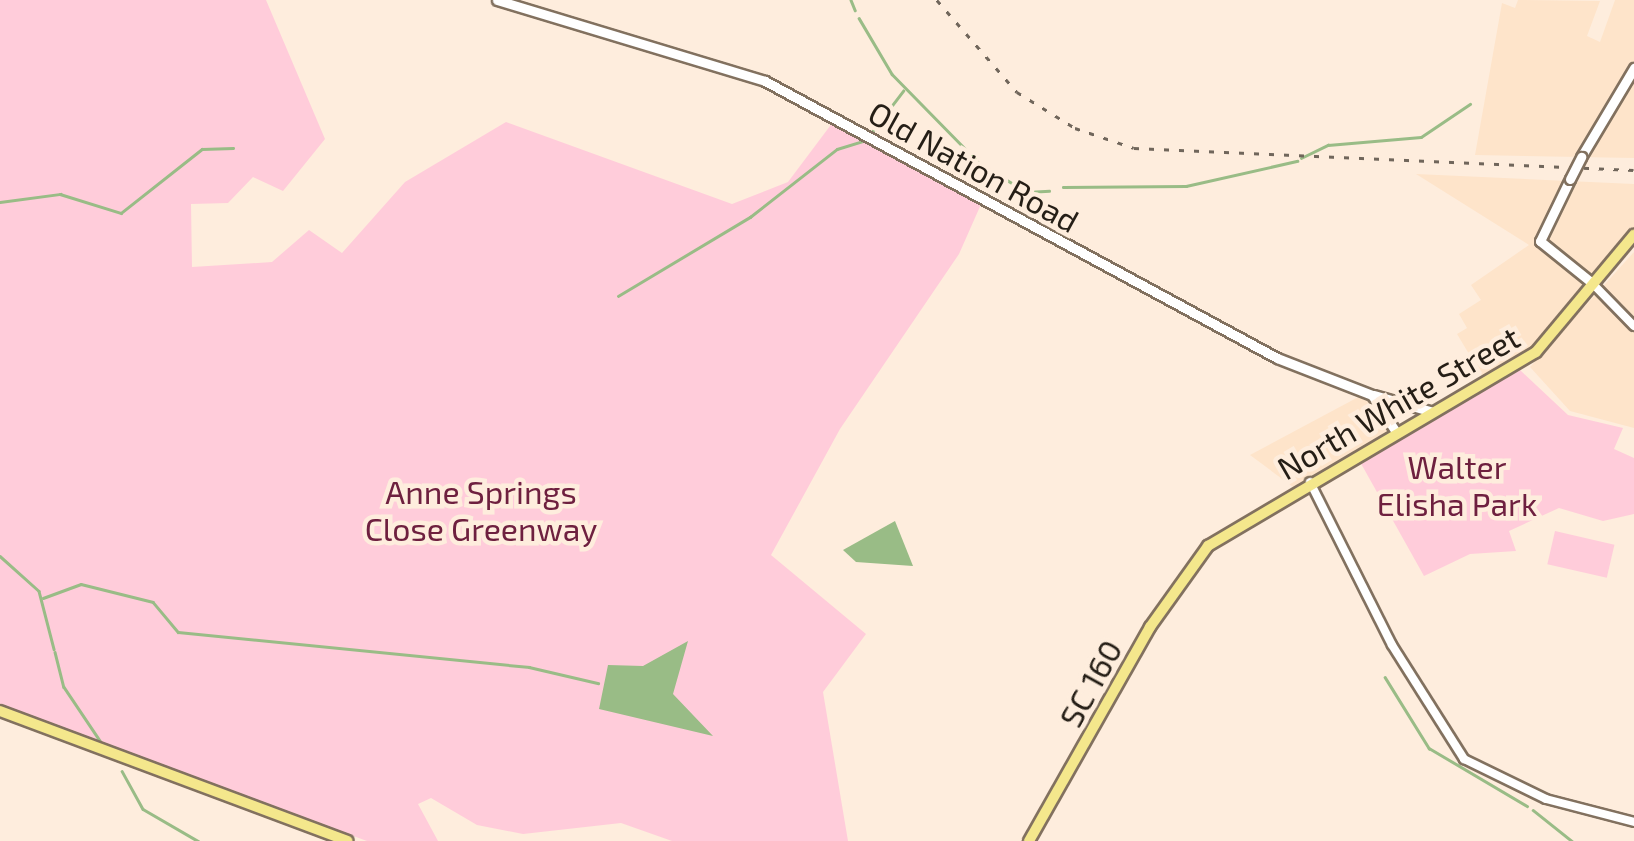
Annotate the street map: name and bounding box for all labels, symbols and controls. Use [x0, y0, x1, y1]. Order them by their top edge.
street label: Old Nation Road [862, 92, 1086, 240]
street label: North White Street [1270, 317, 1526, 487]
park label: Walter Elisha Park [1377, 448, 1537, 523]
park label: Anne Springs Close Greenway [365, 473, 597, 548]
street label: SC 160 [1051, 633, 1129, 733]

